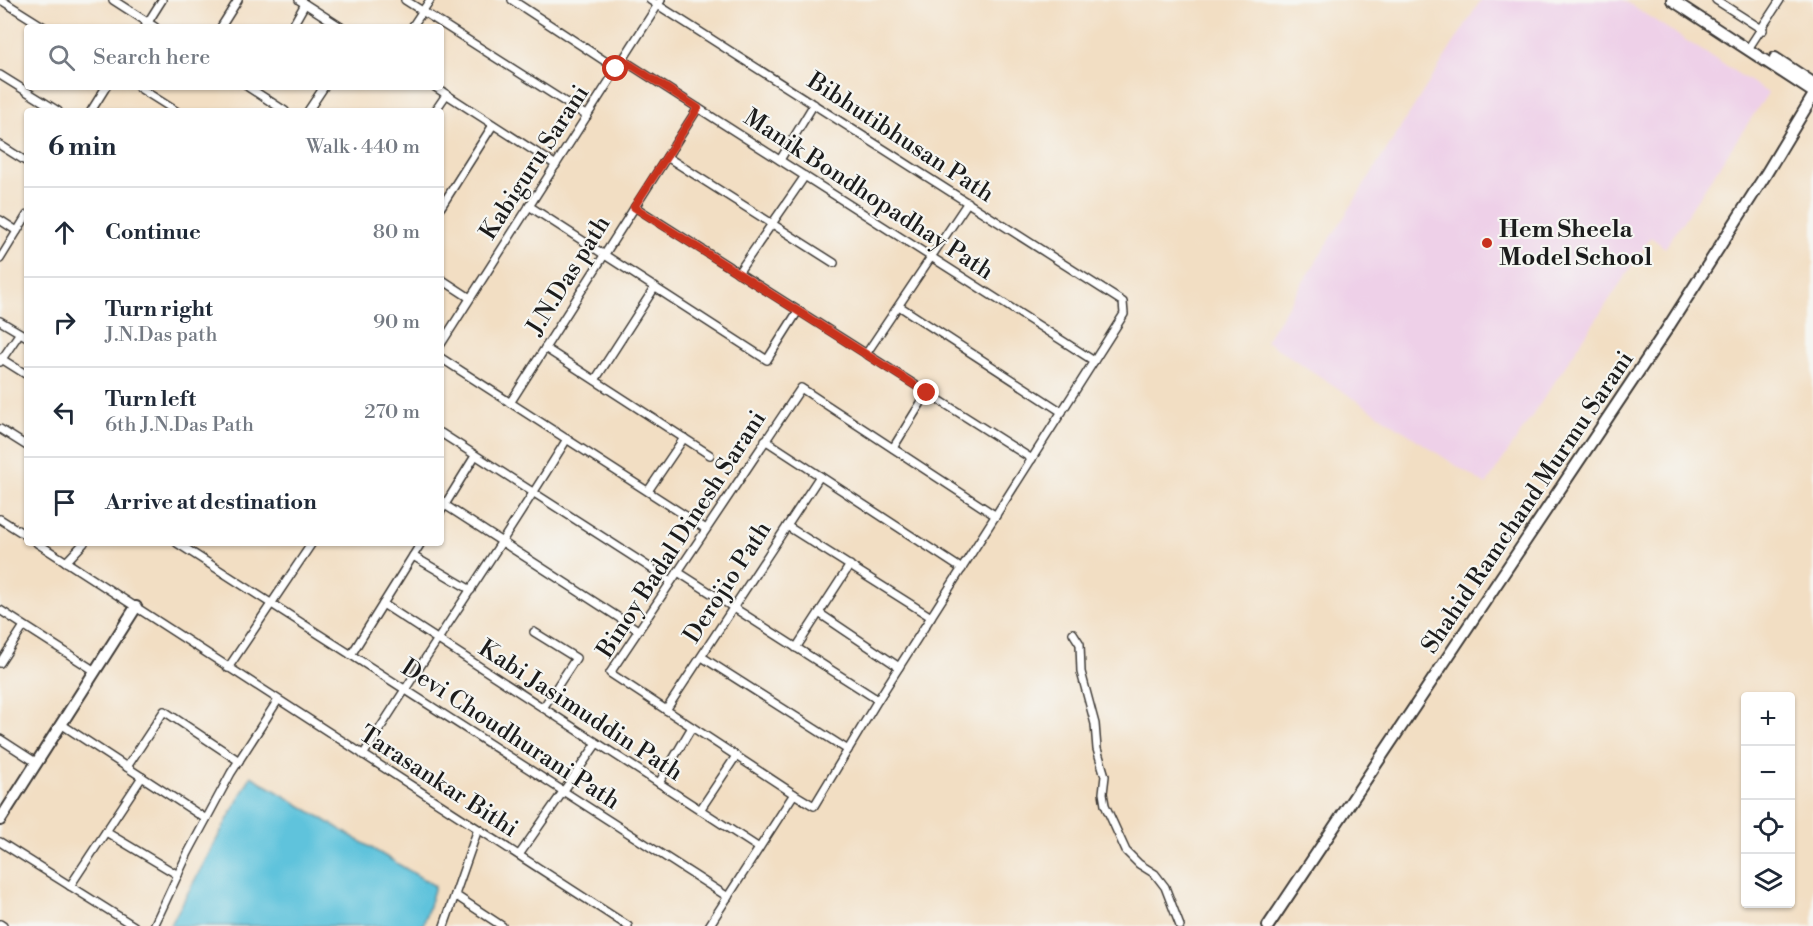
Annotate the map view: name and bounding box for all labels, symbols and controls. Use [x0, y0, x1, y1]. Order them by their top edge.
search box [24, 24, 444, 90]
icon: search [45, 41, 78, 74]
text: Search here [93, 44, 210, 71]
route start [602, 55, 628, 81]
street label: Bibhutibhusan Path [801, 66, 1000, 209]
street label: Kabiguru Sarani [474, 79, 596, 246]
street label: Manik Bondhopadhay Path [738, 103, 999, 287]
text: 6 min [48, 131, 116, 163]
text: Walk · 440 m [306, 135, 420, 160]
street label: J.N.Das path [520, 210, 617, 342]
place label: Hem Sheela Model School [1499, 215, 1652, 273]
icon: ahead [48, 216, 81, 249]
text: Continue [105, 219, 201, 246]
text: 80 m [373, 220, 420, 245]
marker: Hem Sheela Model School [1480, 236, 1494, 250]
text: Turn right [105, 296, 213, 323]
icon: right [48, 306, 81, 339]
text: 90 m [373, 310, 420, 335]
text: J.N.Das path [105, 323, 217, 348]
street label: Shahid Ramchand Murmu Sarani [1415, 345, 1641, 660]
route end [913, 379, 939, 405]
text: Turn left [105, 386, 196, 413]
icon: left [48, 396, 81, 429]
text: 270 m [364, 400, 420, 425]
street label: Binoy Badal Dinesh Sarani [590, 405, 773, 665]
text: 6th J.N.Das Path [105, 413, 254, 438]
icon: arrive [48, 486, 81, 519]
text: Arrive at destination [105, 489, 317, 516]
street label: Derojio Path [677, 516, 778, 649]
street label: Kabi Jasimuddin Path [473, 634, 688, 788]
street label: Devi Choudhurani Path [395, 653, 626, 817]
map controls [1741, 692, 1795, 908]
button: + [1741, 692, 1795, 746]
street label: Tarasankar Bithi [353, 719, 524, 844]
button: − [1741, 746, 1795, 800]
button: locate [1741, 800, 1795, 854]
button: layers [1741, 854, 1795, 908]

